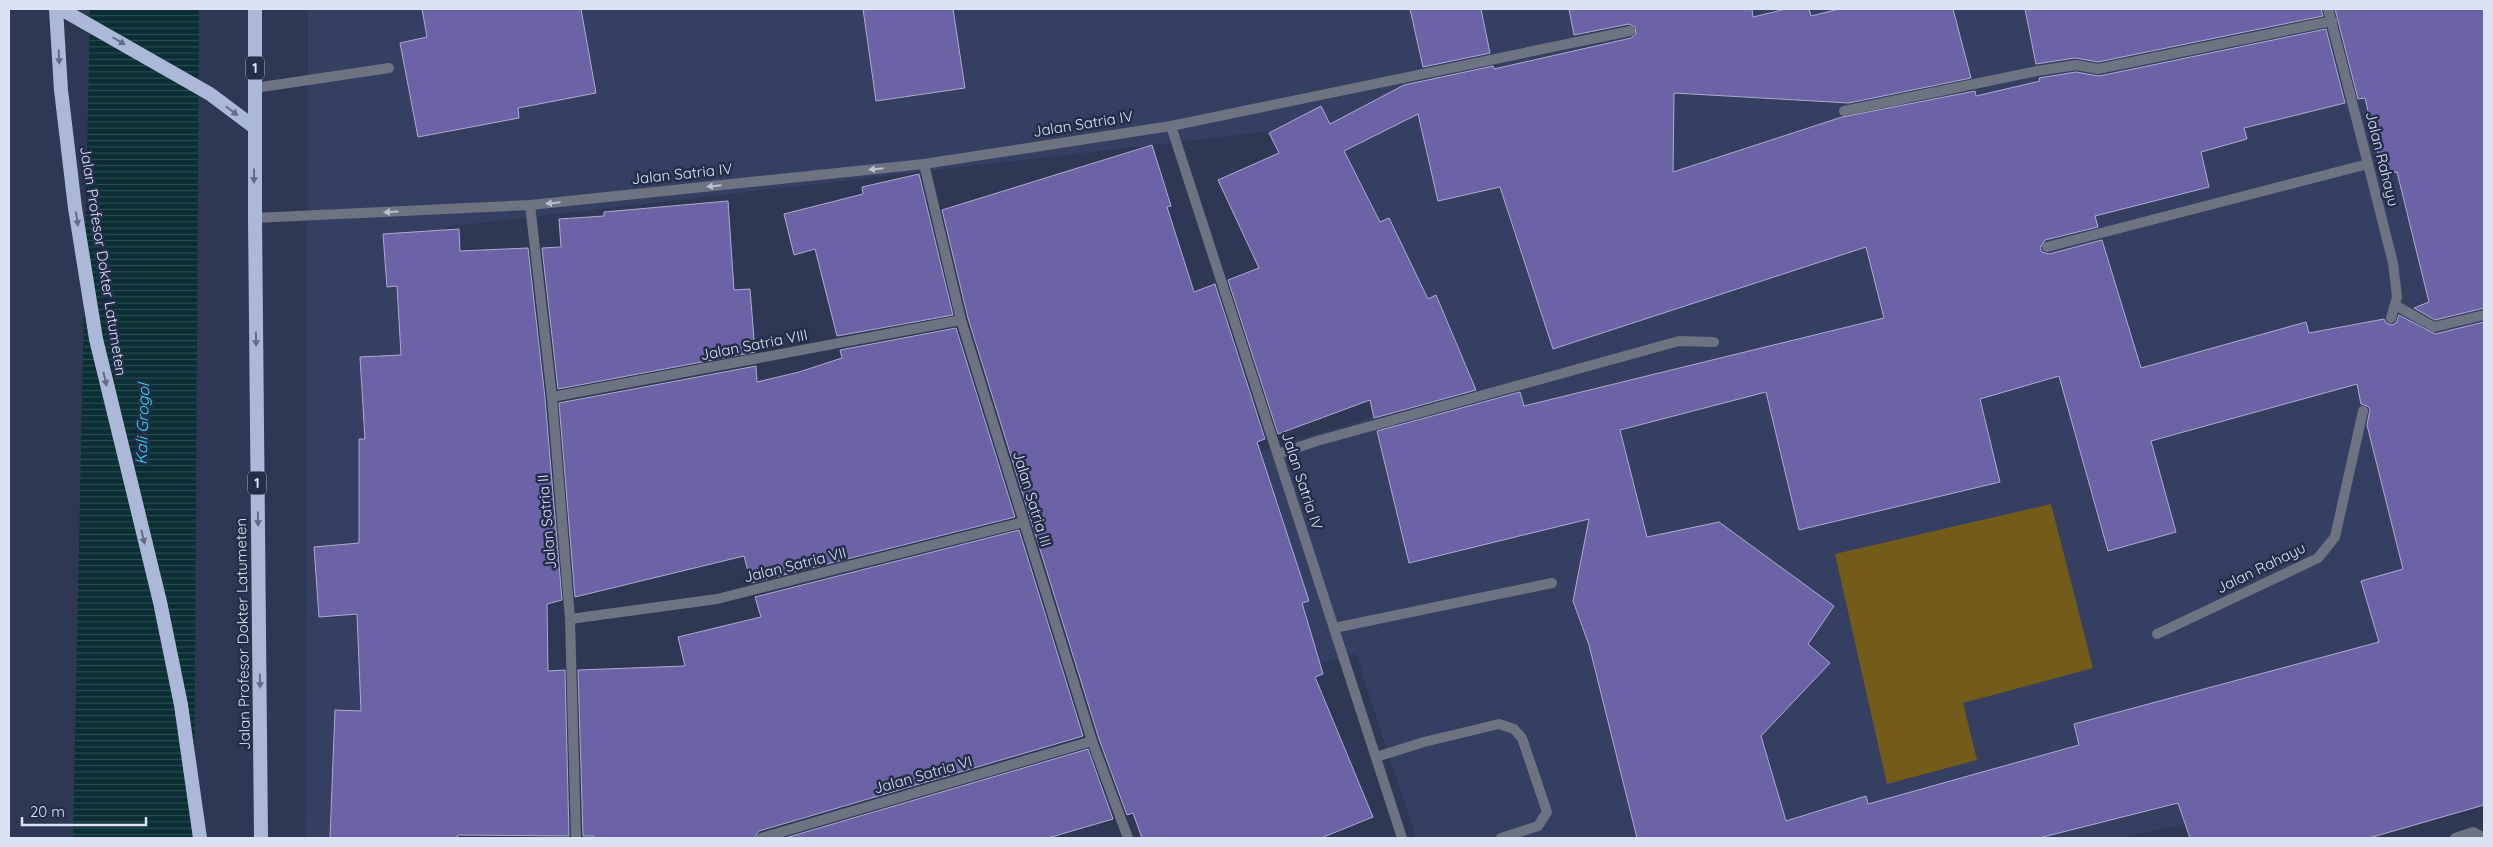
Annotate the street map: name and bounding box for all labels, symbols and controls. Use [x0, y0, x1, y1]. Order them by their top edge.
one-way arrow [112, 37, 126, 46]
one-way arrow [55, 50, 63, 66]
road number: 1 [246, 56, 264, 80]
one-way arrow [225, 106, 239, 116]
street label: Jalan Satria IV [1031, 106, 1135, 141]
street label: Jalan Rahayu [2362, 110, 2403, 208]
street label: Jalan Profesor Dokter Latumeten [76, 145, 131, 377]
street label: Jalan Satria IV [630, 159, 733, 188]
one-way arrow [868, 165, 884, 173]
one-way arrow [251, 168, 259, 184]
one-way arrow [706, 182, 722, 190]
one-way arrow [544, 199, 560, 207]
one-way arrow [382, 208, 398, 216]
one-way arrow [74, 211, 82, 227]
street label: Jalan Satria VIII [699, 325, 809, 364]
one-way arrow [252, 331, 260, 347]
one-way arrow [102, 371, 110, 387]
water label: Kali Grogol [131, 381, 153, 465]
street label: Jalan Satria IV [1278, 430, 1327, 532]
street label: Jalan Satria III [1009, 449, 1056, 549]
road number: 1 [248, 472, 266, 494]
street label: Jalan Satria II [533, 474, 560, 570]
one-way arrow [254, 511, 262, 527]
street label: Jalan Profesor Dokter Latumeten [231, 518, 254, 750]
one-way arrow [139, 529, 147, 544]
street label: Jalan Rahayu [2213, 538, 2308, 597]
street label: Jalan Satria VII [742, 543, 848, 586]
one-way arrow [256, 673, 264, 689]
street label: Jalan Satria VI [871, 751, 974, 798]
scale bar [22, 794, 146, 826]
text: 20 m [30, 802, 65, 821]

